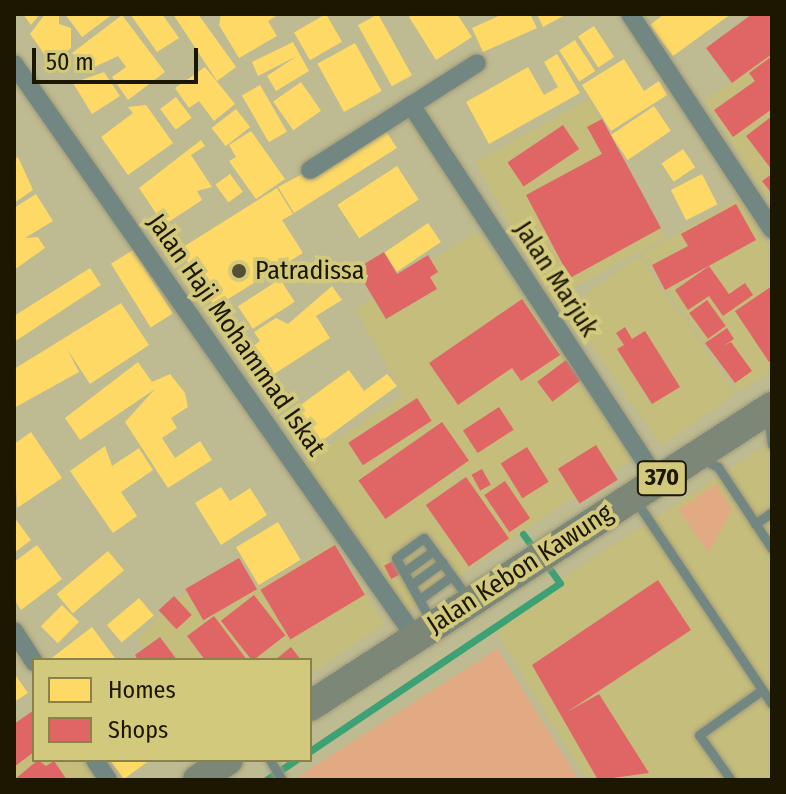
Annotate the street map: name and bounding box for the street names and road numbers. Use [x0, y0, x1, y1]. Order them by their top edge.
street label: Jalan Haji Mohammad Iskat [140, 208, 332, 462]
street label: Jalan Marjuk [507, 215, 605, 343]
road number: 370 [636, 458, 688, 498]
street label: Jalan Kebon Kawung [421, 497, 619, 641]

